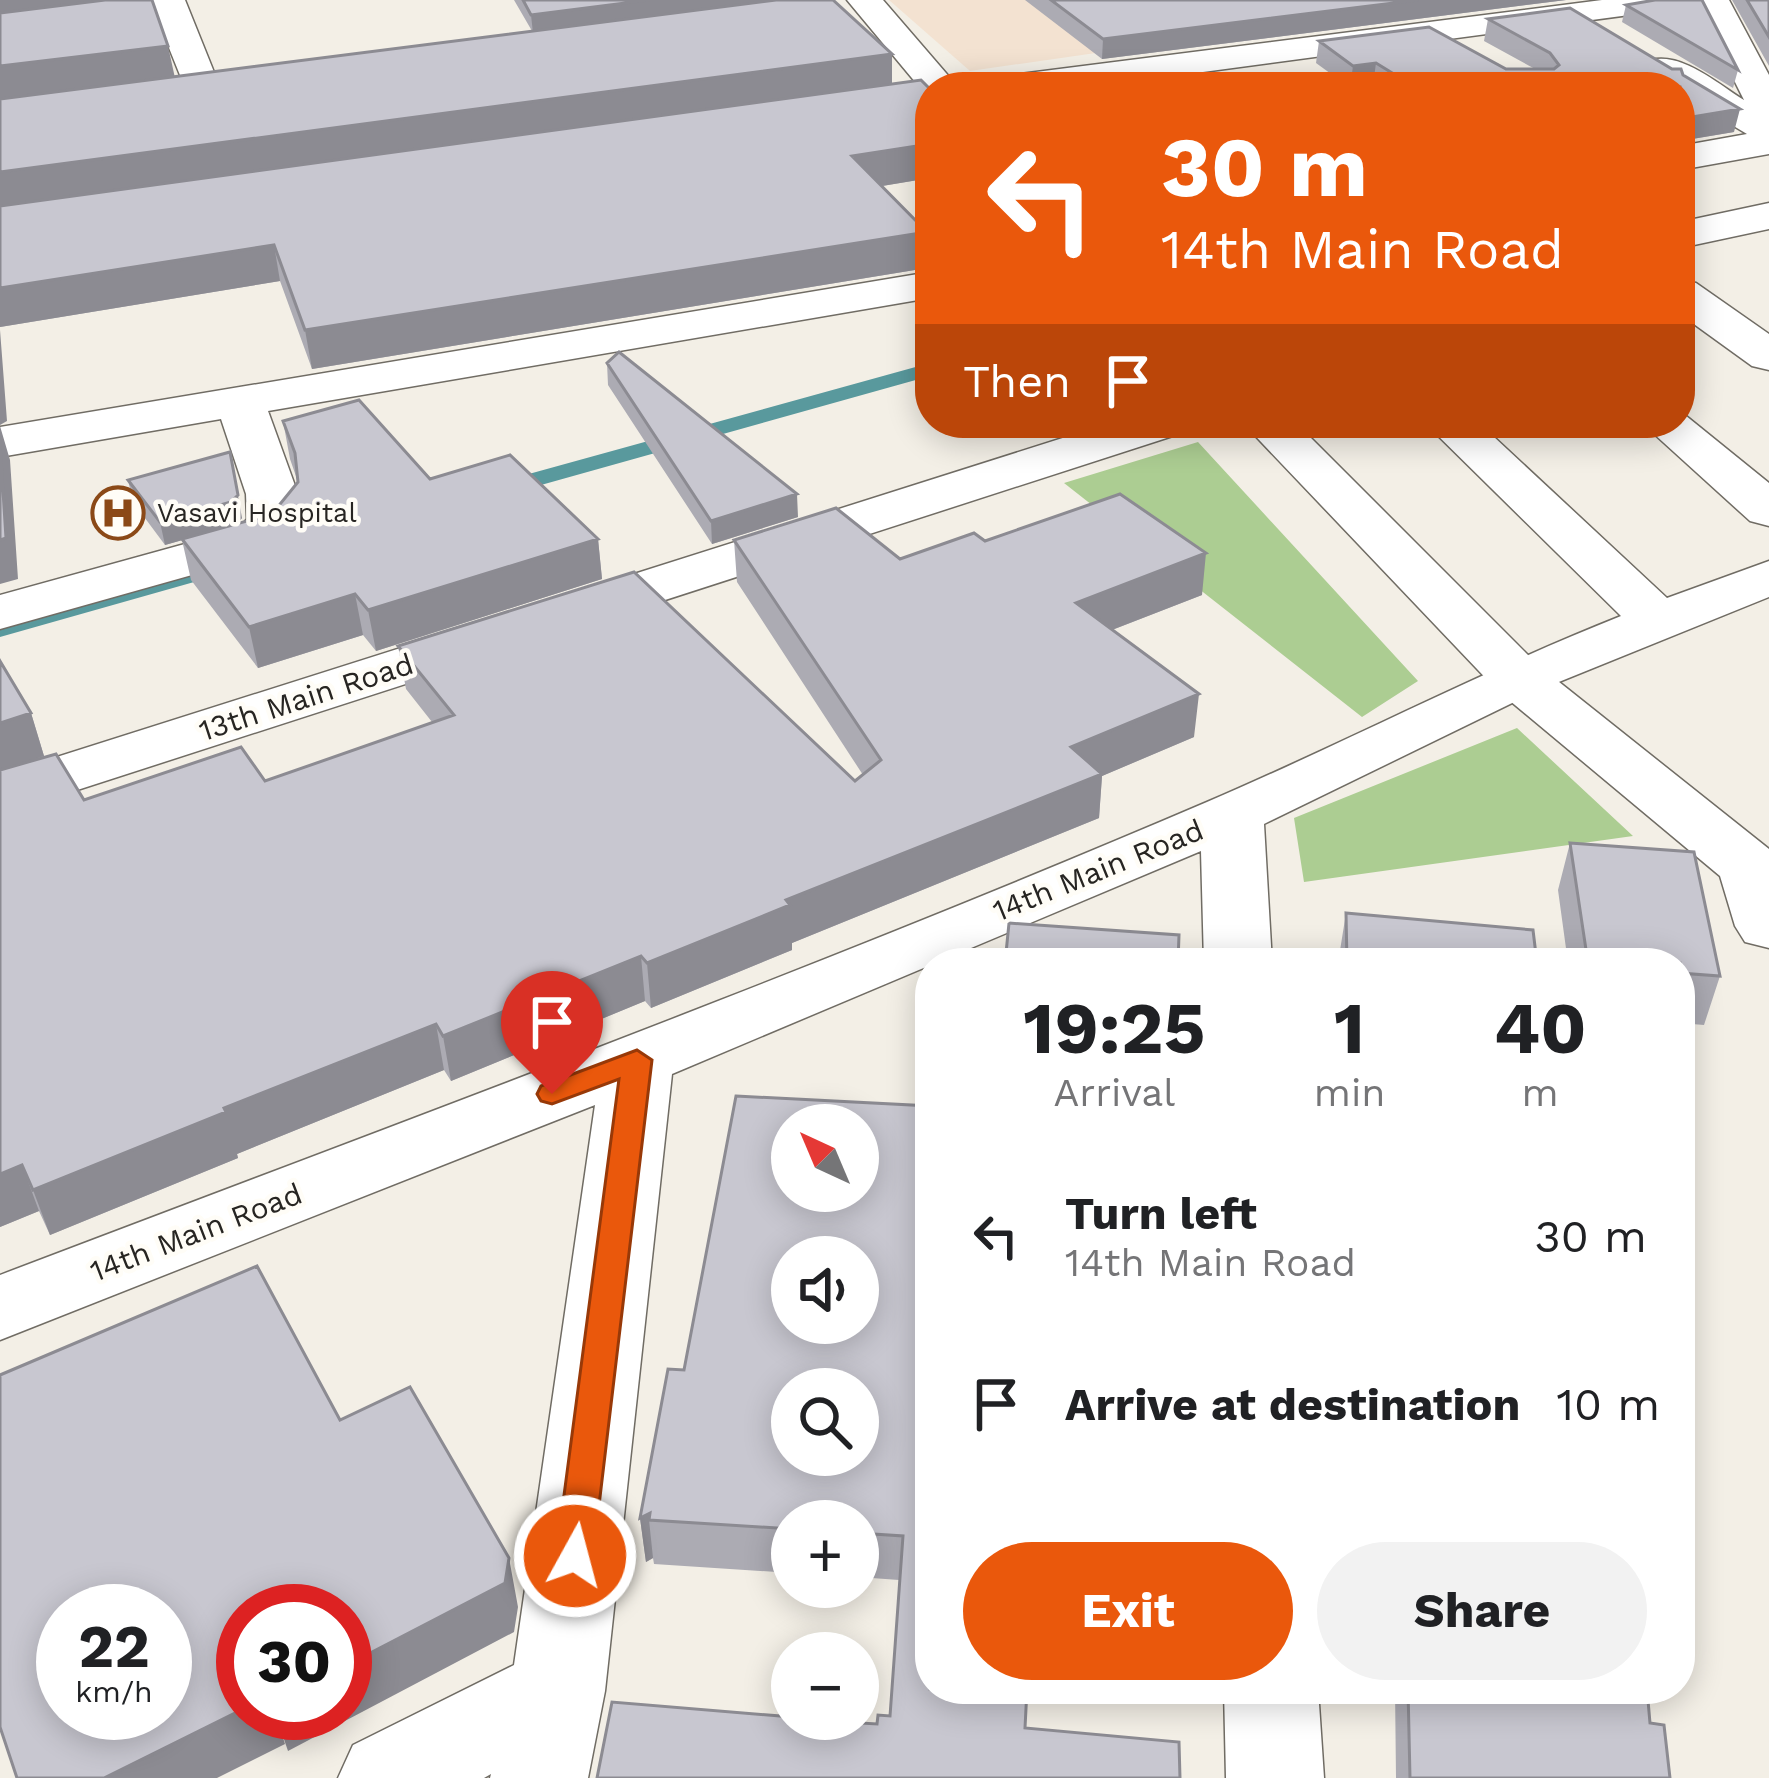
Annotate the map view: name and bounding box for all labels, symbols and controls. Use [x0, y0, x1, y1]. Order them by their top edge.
text: 30 m [1161, 118, 1368, 216]
icon: left [963, 120, 1119, 276]
text: 14th Main Road [1161, 218, 1564, 281]
icon: arrive [1095, 348, 1161, 414]
text: Then [963, 355, 1071, 408]
hospital icon: Vasavi Hospital [90, 485, 146, 541]
place label: Vasavi Hospital [157, 497, 357, 529]
street label: 13th Main Road [195, 646, 417, 748]
street label: 14th Main Road [988, 812, 1208, 928]
pin [501, 971, 603, 1094]
text: 19:25 [1023, 986, 1205, 1070]
text: 1 [1334, 986, 1365, 1070]
text: 40 [1494, 986, 1587, 1070]
icon: arrive [519, 989, 585, 1055]
text: Arrival [1053, 1070, 1175, 1115]
text: min [1314, 1070, 1385, 1115]
text: m [1522, 1070, 1559, 1115]
north arrow [771, 1104, 879, 1212]
map controls [771, 1104, 879, 1740]
street label: 14th Main Road [85, 1176, 307, 1288]
text: Turn left [1065, 1187, 1257, 1240]
icon: left [963, 1203, 1029, 1269]
text: 30 m [1535, 1210, 1647, 1263]
button: sound [771, 1236, 879, 1344]
text: 14th Main Road [1065, 1240, 1356, 1285]
button: search [771, 1368, 879, 1476]
icon: arrive [963, 1371, 1029, 1437]
text: Arrive at destination [1065, 1378, 1520, 1431]
text: 10 m [1556, 1378, 1660, 1431]
position arrow [512, 1493, 638, 1619]
button: + [771, 1500, 879, 1608]
button: Exit [963, 1542, 1293, 1680]
button: Share [1317, 1542, 1647, 1680]
speed limit sign: 30 [216, 1584, 372, 1740]
text: 22 [78, 1611, 150, 1682]
button: − [771, 1632, 879, 1740]
text: km/h [75, 1674, 153, 1709]

